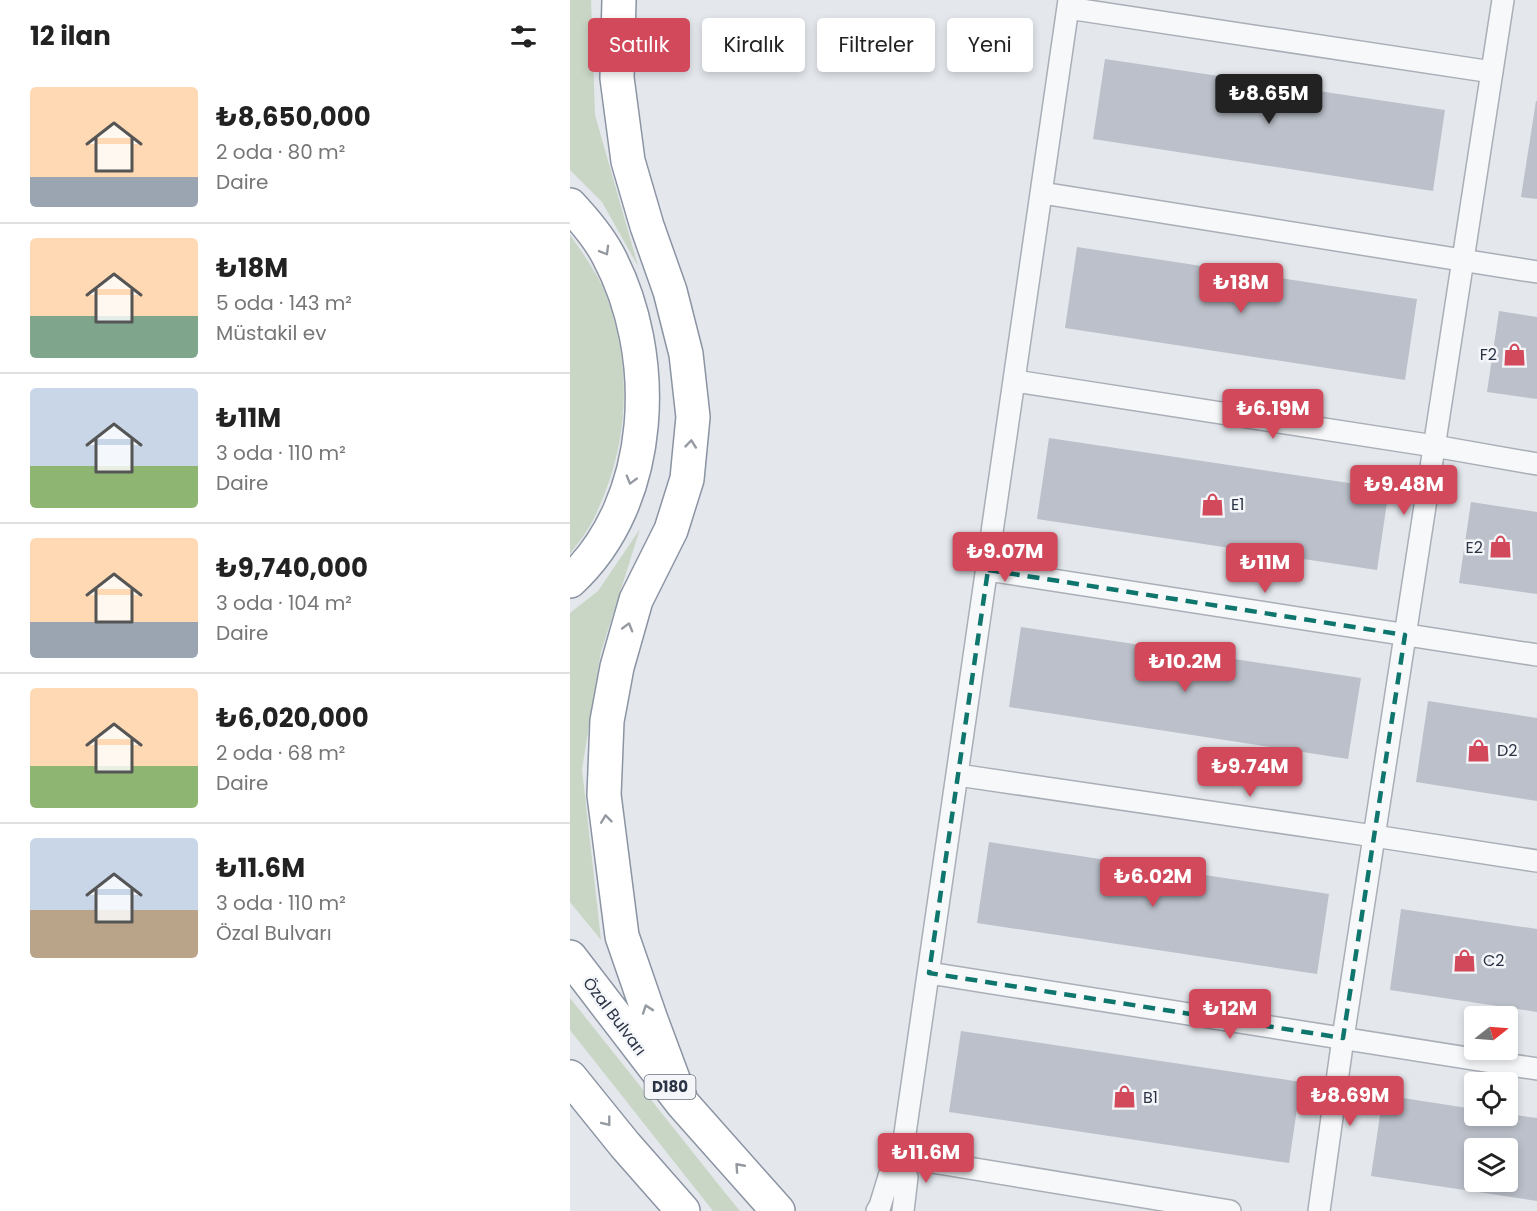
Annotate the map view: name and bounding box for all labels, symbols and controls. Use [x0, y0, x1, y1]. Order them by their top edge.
text: 12 ilan [30, 18, 111, 54]
chip: Satılık [588, 18, 690, 72]
chip: Kiralık [702, 18, 805, 72]
chip: Filtreler [817, 18, 935, 72]
chip: Yeni [947, 18, 1033, 72]
icon: filters [507, 20, 540, 53]
pin: ₺8.65M [1220, 74, 1318, 125]
text: ₺8.65M [1229, 79, 1309, 107]
text: ₺8,650,000 [216, 99, 371, 135]
icon: home [78, 111, 150, 183]
text: 2 oda · 80 m² [216, 138, 345, 166]
text: Daire [216, 168, 268, 196]
one-way arrow [598, 245, 610, 255]
text: ₺18M [216, 250, 288, 286]
icon: home [78, 262, 150, 334]
pin: ₺18M [1205, 263, 1277, 314]
text: ₺18M [1213, 268, 1269, 296]
text: 5 oda · 143 m² [216, 289, 352, 317]
text: Müstakil ev [216, 319, 326, 347]
shop icon: F2 [1502, 341, 1528, 367]
place label: F2 [1480, 343, 1497, 366]
pin: ₺6.19M [1224, 389, 1322, 440]
text: ₺6.19M [1236, 394, 1310, 422]
text: ₺11M [216, 400, 281, 436]
icon: home [78, 412, 150, 484]
text: 3 oda · 110 m² [216, 439, 346, 467]
one-way arrow [684, 439, 697, 448]
pin: ₺9.48M [1355, 465, 1453, 516]
text: Daire [216, 469, 268, 497]
text: ₺9.48M [1364, 470, 1444, 498]
one-way arrow [625, 475, 638, 485]
shop icon: E1 [1200, 491, 1226, 517]
place label: E1 [1231, 493, 1244, 516]
pin: ₺9.07M [956, 532, 1054, 583]
shop icon: E2 [1488, 534, 1514, 560]
place label: E2 [1466, 536, 1483, 559]
text: ₺9.07M [967, 537, 1043, 565]
pin: ₺11M [1229, 543, 1301, 594]
text: ₺11M [1240, 548, 1290, 576]
text: ₺9,740,000 [216, 550, 368, 586]
icon: home [78, 562, 150, 634]
text: 3 oda · 104 m² [216, 589, 352, 617]
text: Daire [216, 619, 268, 647]
one-way arrow [621, 622, 633, 633]
pin: ₺10.2M [1136, 642, 1234, 693]
text: ₺10.2M [1149, 647, 1221, 675]
text: ₺6,020,000 [216, 700, 369, 736]
icon: home [78, 712, 150, 784]
shop icon: D2 [1466, 737, 1492, 763]
text: 2 oda · 68 m² [216, 739, 345, 767]
place label: D2 [1497, 739, 1518, 762]
pin: ₺9.74M [1201, 747, 1299, 798]
text: ₺9.74M [1211, 752, 1289, 780]
text: Daire [216, 769, 268, 797]
one-way arrow [601, 814, 613, 823]
text: ₺11.6M [216, 850, 305, 886]
pin: ₺6.02M [1104, 857, 1202, 908]
icon: home [78, 862, 150, 934]
text: ₺6.02M [1114, 862, 1192, 890]
text: 3 oda · 110 m² [216, 889, 346, 917]
text: Özal Bulvarı [216, 919, 332, 947]
shop icon: C2 [1452, 947, 1478, 973]
place label: C2 [1483, 949, 1505, 972]
street label: Özal Bulvarı [578, 972, 652, 1060]
pin: ₺12M [1194, 989, 1266, 1040]
text: ₺12M [1203, 994, 1257, 1022]
one-way arrow [641, 1004, 654, 1015]
north arrow [1464, 1006, 1518, 1060]
map controls [1464, 1006, 1518, 1192]
button: locate [1464, 1072, 1518, 1126]
road number: D180 [644, 1075, 696, 1099]
pin: ₺8.69M [1301, 1076, 1399, 1127]
text: ₺8.69M [1311, 1081, 1389, 1109]
shop icon: B1 [1112, 1084, 1138, 1110]
place label: B1 [1143, 1086, 1158, 1109]
one-way arrow [599, 1115, 610, 1126]
pin: ₺11.6M [877, 1133, 975, 1184]
text: ₺11.6M [892, 1138, 960, 1166]
button: layers [1464, 1138, 1518, 1192]
one-way arrow [735, 1163, 746, 1174]

